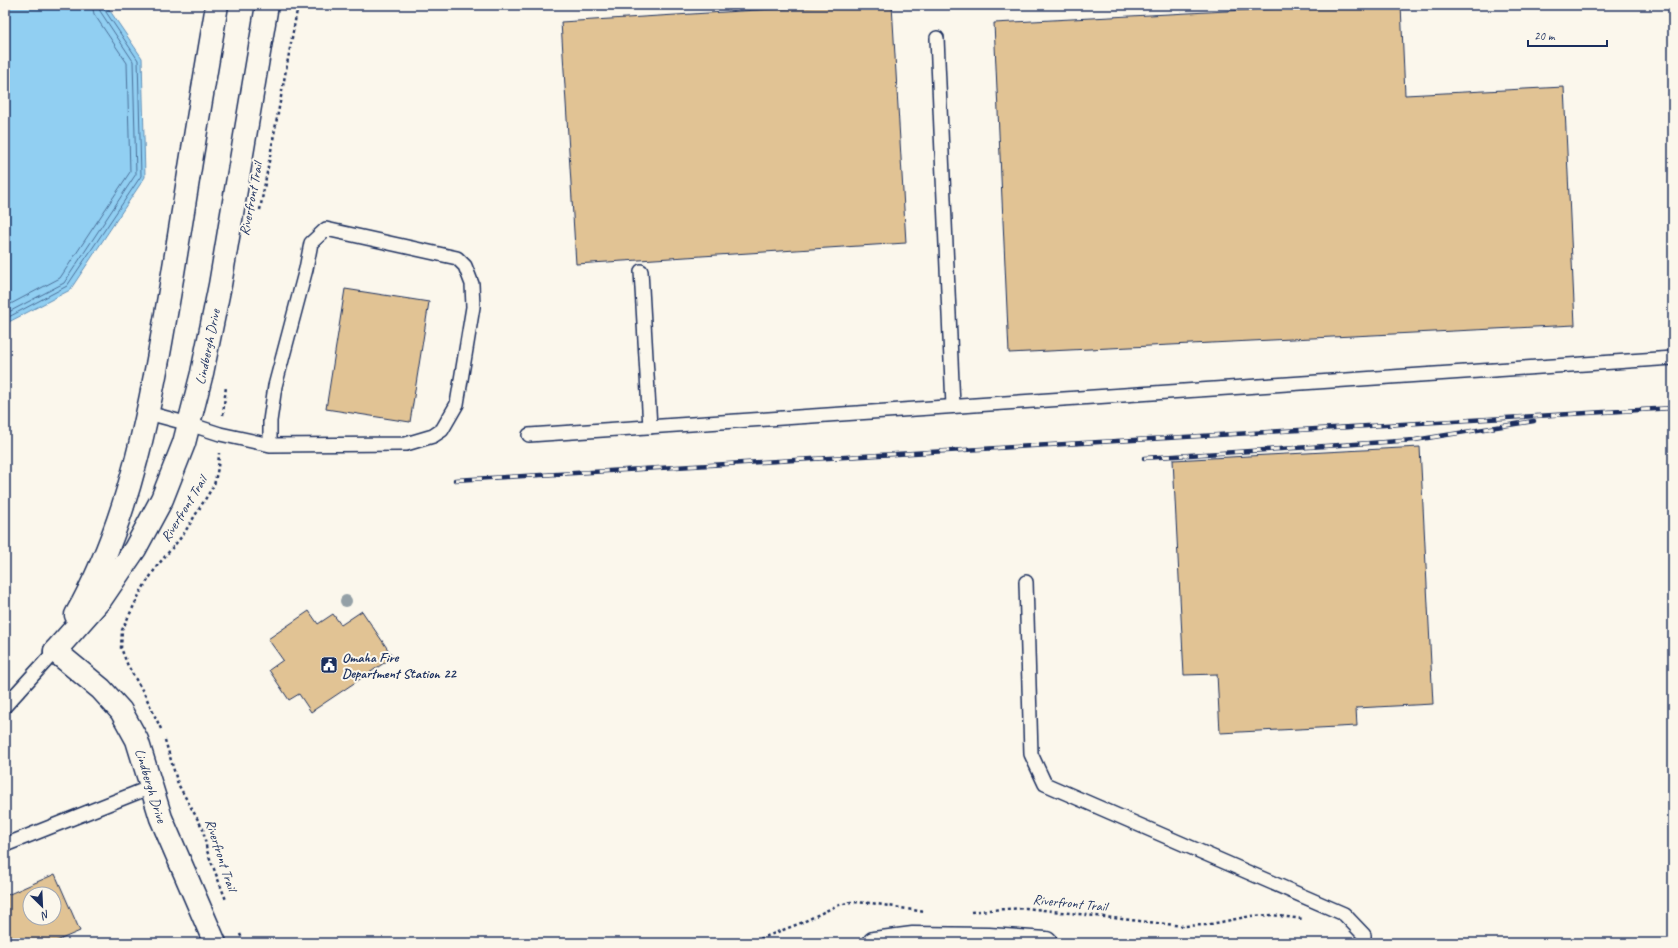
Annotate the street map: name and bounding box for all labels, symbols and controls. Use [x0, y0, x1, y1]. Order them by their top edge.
scale bar [1528, 22, 1607, 48]
text: 20 m [1534, 28, 1556, 44]
street label: Riverfront Trail [236, 158, 267, 237]
street label: Lindbergh Drive [191, 306, 224, 386]
street label: Riverfront Trail [157, 471, 212, 545]
place label: Omaha Fire Department Station 22 [342, 649, 457, 682]
public building icon: Omaha Fire Department Station 22 [319, 655, 339, 675]
street label: Lindbergh Drive [132, 746, 171, 826]
street label: Riverfront Trail [201, 817, 241, 895]
north arrow [22, 886, 62, 926]
street label: Riverfront Trail [1032, 891, 1110, 916]
text: N [38, 907, 52, 924]

